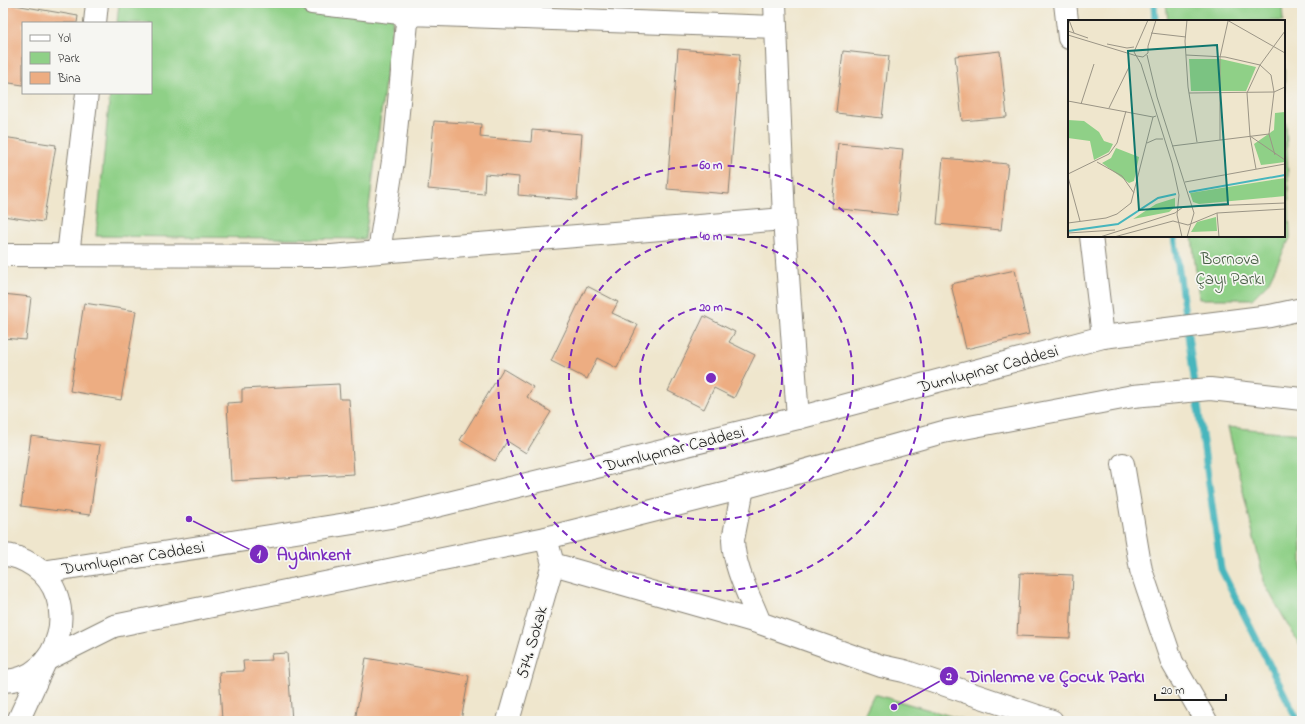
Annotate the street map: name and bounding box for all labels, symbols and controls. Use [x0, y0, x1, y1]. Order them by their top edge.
inset map [1068, 20, 1285, 237]
legend [22, 22, 152, 94]
text: Yol [58, 30, 71, 48]
text: Park [58, 50, 80, 68]
text: Bina [57, 70, 81, 88]
text: 60 m [699, 157, 723, 175]
text: 40 m [699, 228, 723, 246]
park label: Bornova Çayı Parkı [1195, 247, 1265, 293]
text: 20 m [698, 299, 723, 317]
street label: Dumlupınar Caddesi [915, 339, 1061, 400]
centre of rings [704, 371, 718, 385]
street label: Dumlupınar Caddesi [600, 420, 747, 479]
street label: Dumlupınar Caddesi [59, 535, 206, 582]
callout: Aydınkent [249, 539, 359, 569]
text: Aydınkent [277, 543, 352, 570]
text: 1 [257, 546, 261, 564]
street label: 574. Sokak [510, 603, 555, 682]
callout: Dinlenme ve Çocuk Parkı [939, 661, 1153, 691]
text: Dinlenme ve Çocuk Parkı [966, 665, 1145, 691]
text: 2 [945, 668, 952, 686]
scale bar [1155, 676, 1226, 702]
text: 20 m [1161, 682, 1184, 700]

